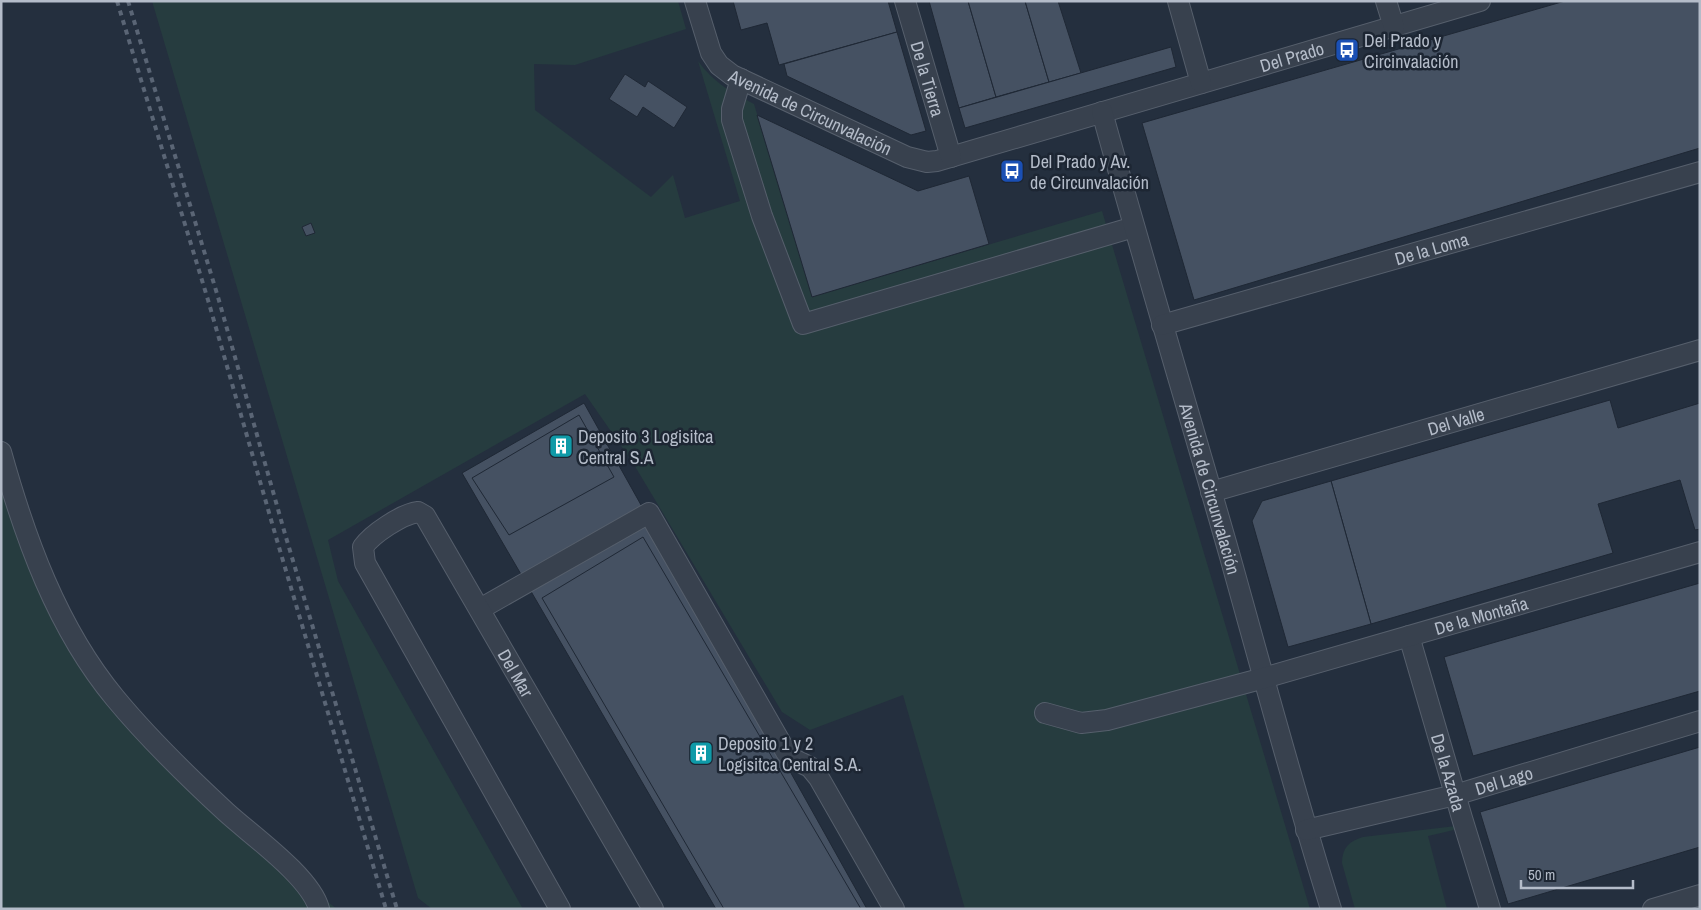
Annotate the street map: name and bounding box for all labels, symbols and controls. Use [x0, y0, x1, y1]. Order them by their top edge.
place label: Del Prado y Circinvalación [1364, 28, 1458, 74]
street label: Del Prado [1257, 35, 1327, 78]
bus stop icon: Del Prado y Circinvalación [1334, 37, 1360, 63]
street label: De la Tierra [905, 38, 951, 119]
street label: Avenida de Circunvalación [724, 62, 896, 161]
place label: Del Prado y Av. de Circunvalación [1030, 149, 1149, 195]
bus stop icon: Del Prado y Av. de Circunvalación [999, 158, 1025, 184]
street label: De la Loma [1392, 226, 1471, 271]
street label: Avenida de Circunvalación [1173, 399, 1247, 577]
street label: Del Valle [1425, 401, 1487, 441]
place label: Deposito 3 Logisitca Central S.A [578, 424, 713, 470]
building icon: Deposito 3 Logisitca Central S.A [548, 433, 574, 459]
street label: De la Montaña [1431, 590, 1531, 641]
street label: Del Mar [492, 644, 540, 702]
place label: Deposito 1 y 2 Logisitca Central S.A. [718, 731, 862, 777]
street label: De la Azada [1426, 731, 1472, 814]
building icon: Deposito 1 y 2 Logisitca Central S.A. [688, 740, 714, 766]
street label: Del Lago [1472, 760, 1536, 801]
scale bar [1521, 858, 1634, 890]
text: 50 m [1528, 864, 1555, 885]

